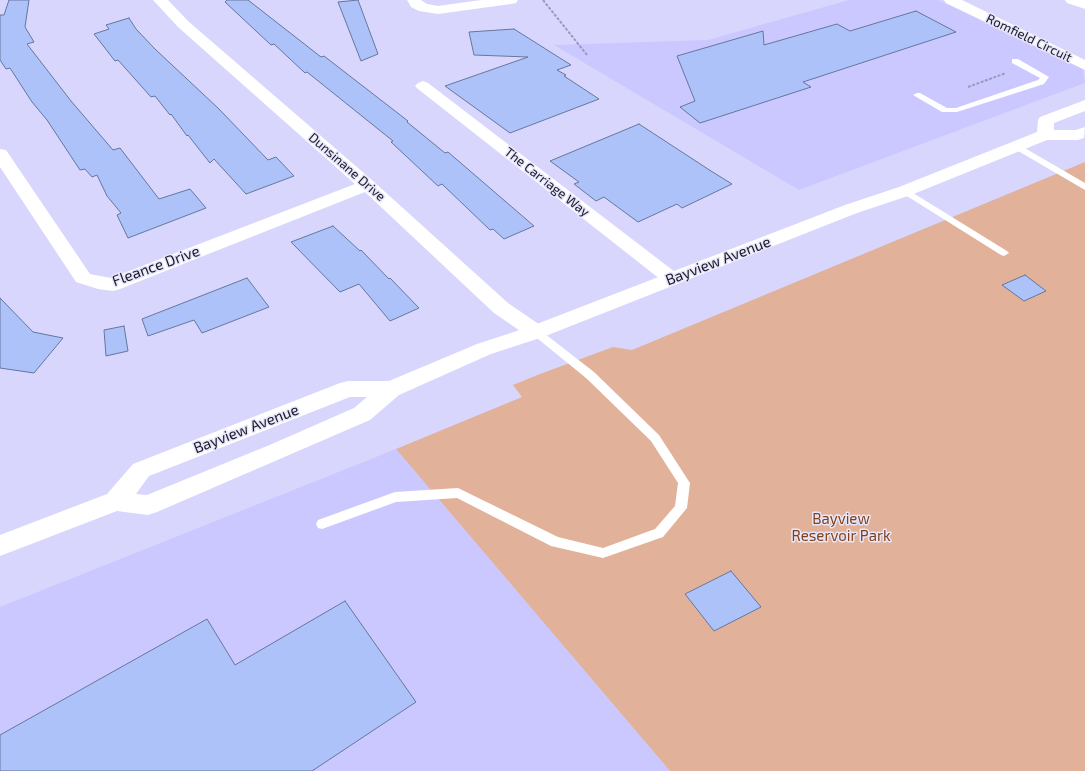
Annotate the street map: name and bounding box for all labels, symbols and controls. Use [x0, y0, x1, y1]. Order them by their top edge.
street label: Romfield Circuit [984, 11, 1074, 65]
street label: Dunsinane Drive [306, 129, 388, 205]
street label: The Carriage Way [501, 144, 593, 220]
street label: Bayview Avenue [663, 233, 773, 289]
street label: Fleance Drive [110, 242, 202, 290]
street label: Bayview Avenue [191, 401, 301, 457]
park label: Bayview Reservoir Park [791, 510, 891, 545]

